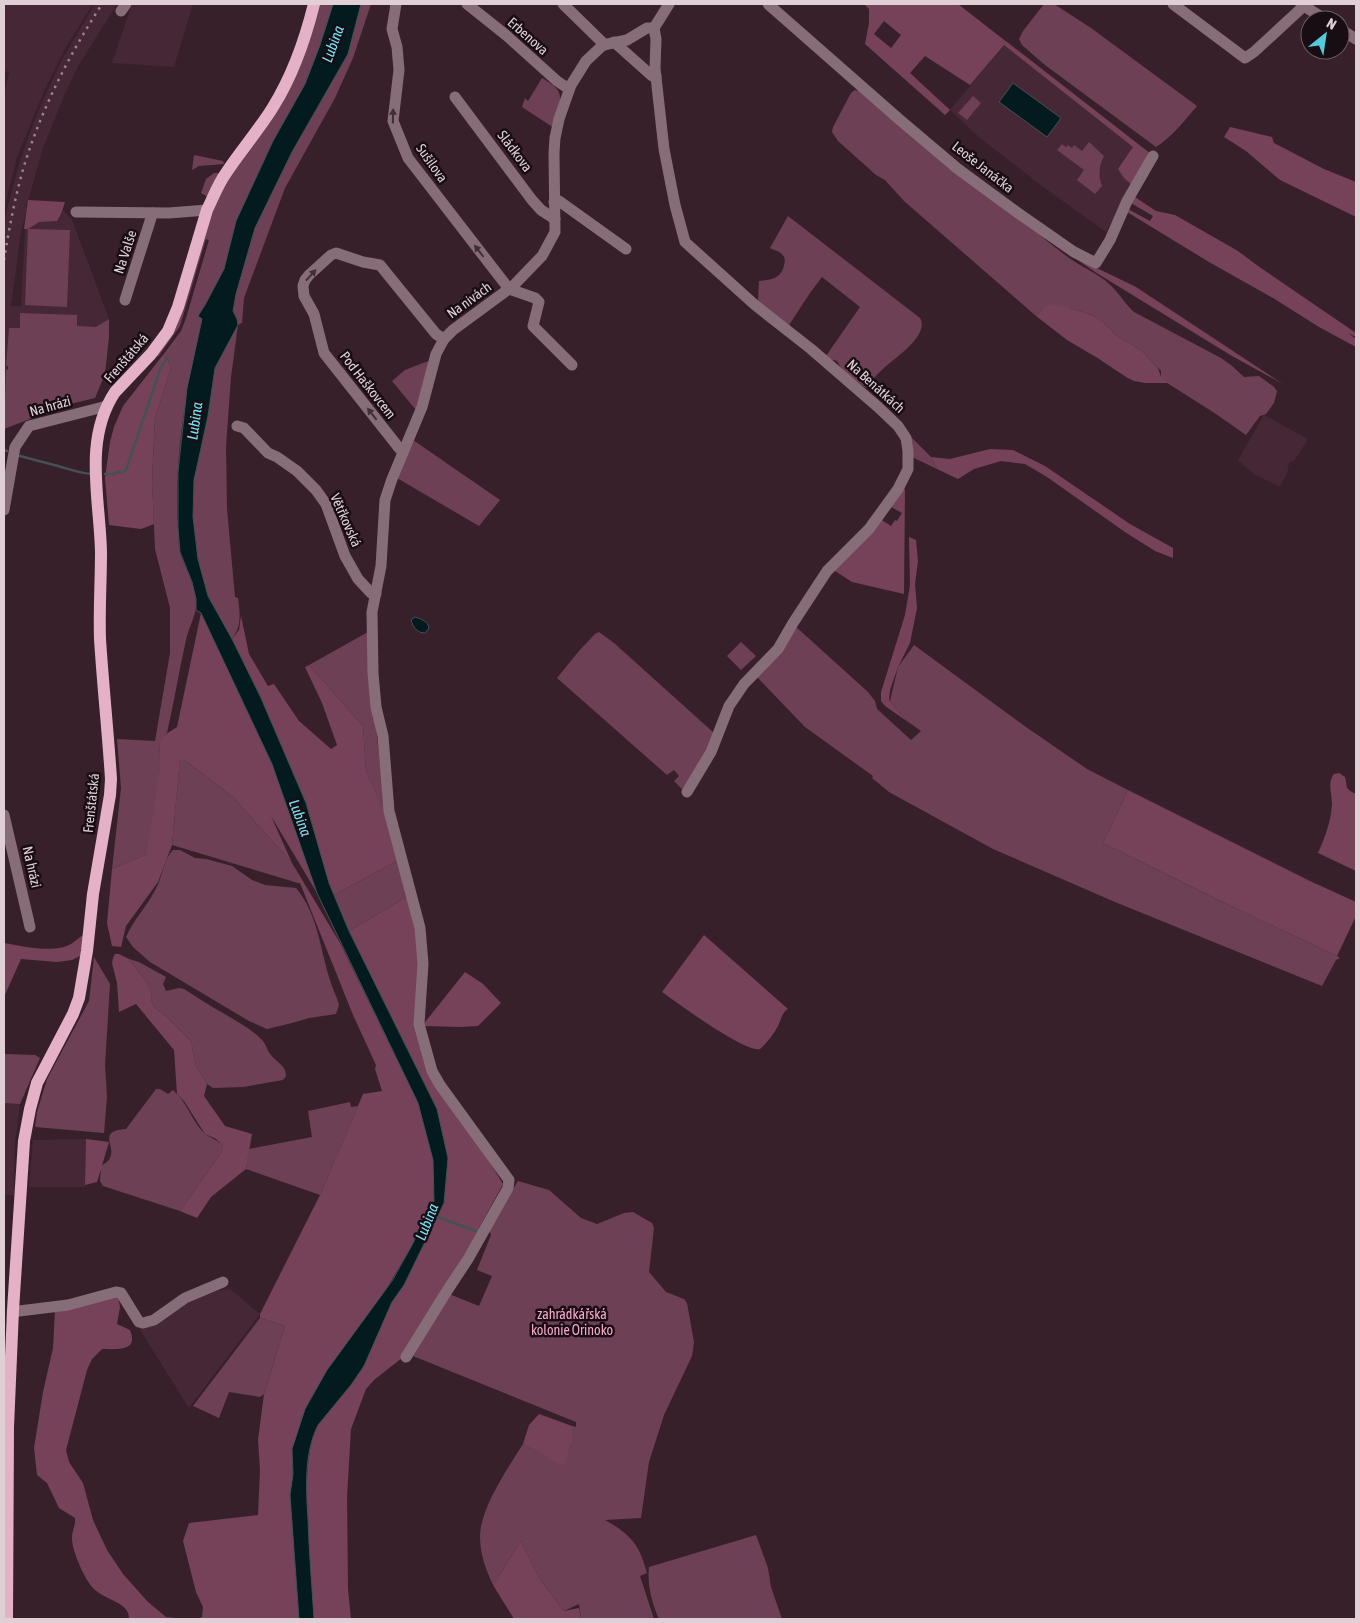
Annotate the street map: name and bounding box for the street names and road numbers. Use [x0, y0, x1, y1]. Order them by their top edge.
street label: Erbenova [504, 14, 552, 58]
street label: Sládkova [494, 127, 536, 175]
street label: Leoše Janáčka [949, 138, 1017, 196]
street label: Sušilova [413, 141, 451, 185]
street label: Na Valše [110, 228, 140, 276]
street label: Na nivách [444, 279, 494, 321]
street label: Frenštátská [100, 330, 152, 386]
street label: Pod Haškovcem [337, 348, 399, 422]
street label: Na Benátkách [844, 356, 908, 416]
street label: Na hrázi [28, 393, 72, 419]
street label: Větřkovská [327, 491, 365, 549]
street label: Frenštátská [80, 772, 102, 834]
street label: Na hrázi [19, 845, 45, 889]

